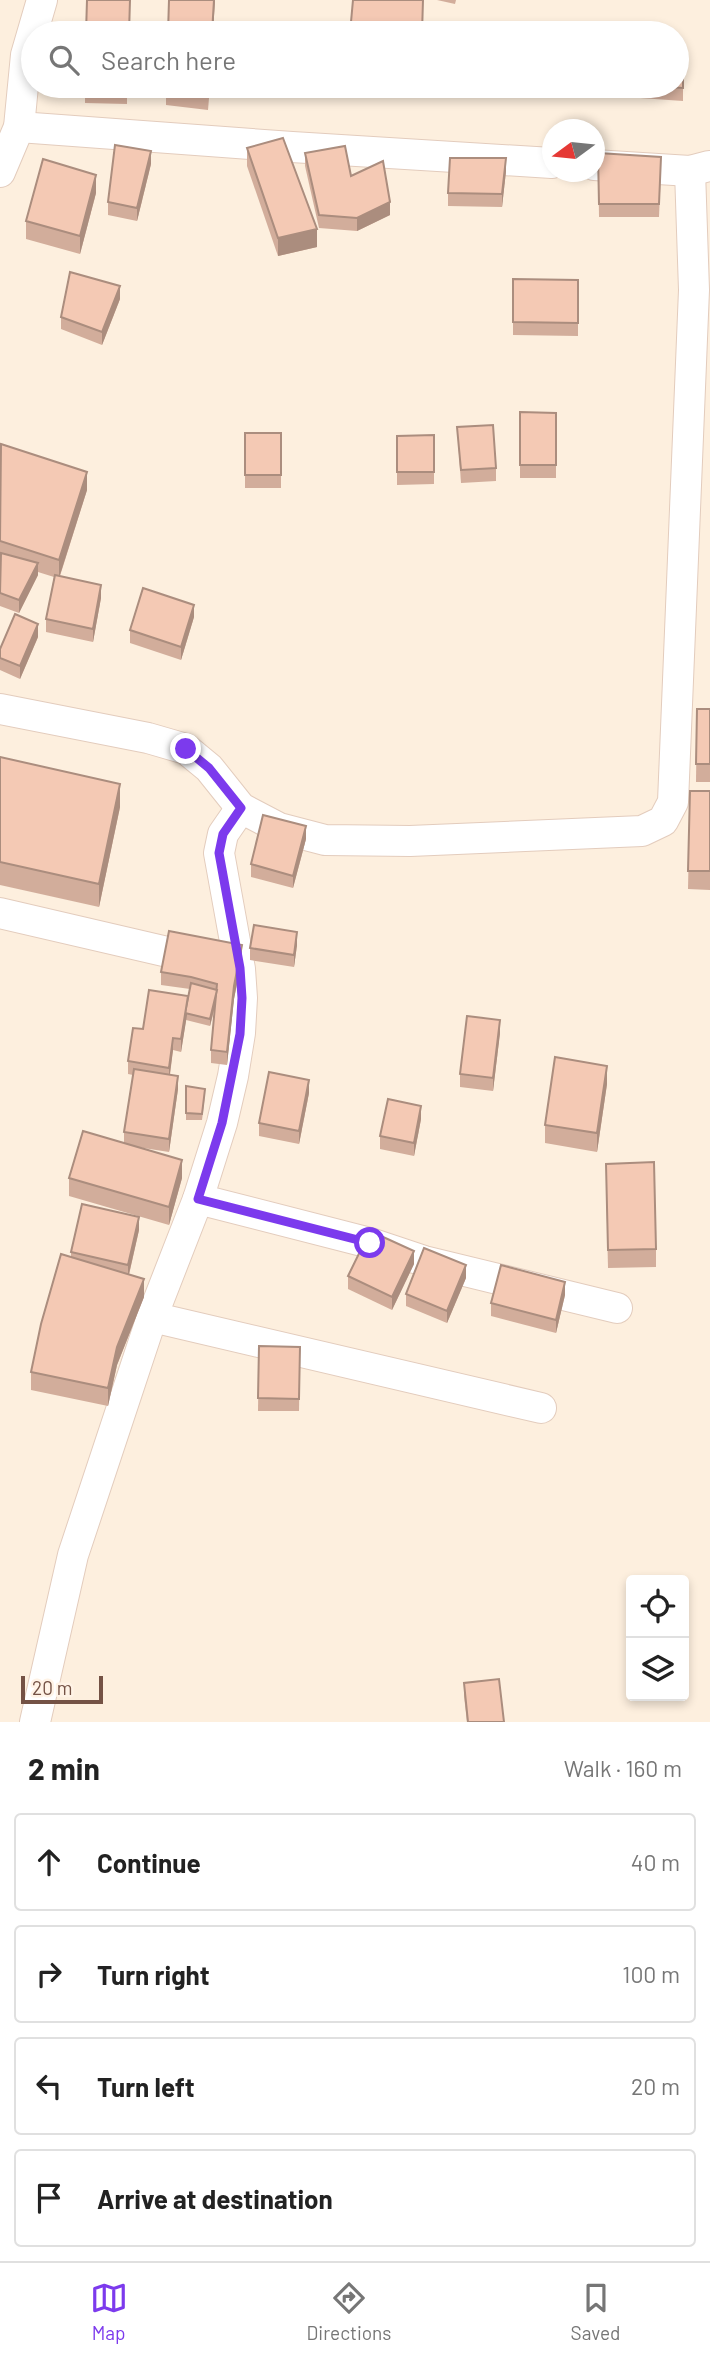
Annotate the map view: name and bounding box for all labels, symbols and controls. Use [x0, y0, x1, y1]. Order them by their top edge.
search box [21, 21, 689, 98]
icon: search [45, 41, 83, 79]
text: Search here [101, 44, 236, 75]
north arrow [542, 119, 605, 182]
route end [170, 733, 201, 764]
route start [354, 1227, 385, 1258]
map controls [626, 1575, 689, 1701]
button: locate [626, 1575, 689, 1638]
button: layers [626, 1638, 689, 1701]
scale bar [21, 1673, 103, 1705]
text: 20 m [32, 1676, 72, 1699]
text: 2 min [28, 1750, 100, 1786]
text: Walk · 160 m [564, 1754, 682, 1782]
icon: ahead [30, 1843, 68, 1881]
text: Continue [97, 1847, 201, 1878]
text: 40 m [631, 1848, 680, 1876]
icon: right [30, 1955, 68, 1993]
text: Turn right [97, 1959, 210, 1990]
text: 100 m [622, 1960, 680, 1988]
icon: left [30, 2067, 68, 2105]
text: Turn left [97, 2071, 195, 2102]
text: 20 m [631, 2072, 680, 2100]
icon: arrive [30, 2179, 68, 2217]
text: Arrive at destination [97, 2183, 333, 2214]
tab: Map [90, 2279, 128, 2344]
tab: Directions [307, 2279, 392, 2344]
tab: Saved [571, 2279, 620, 2344]

